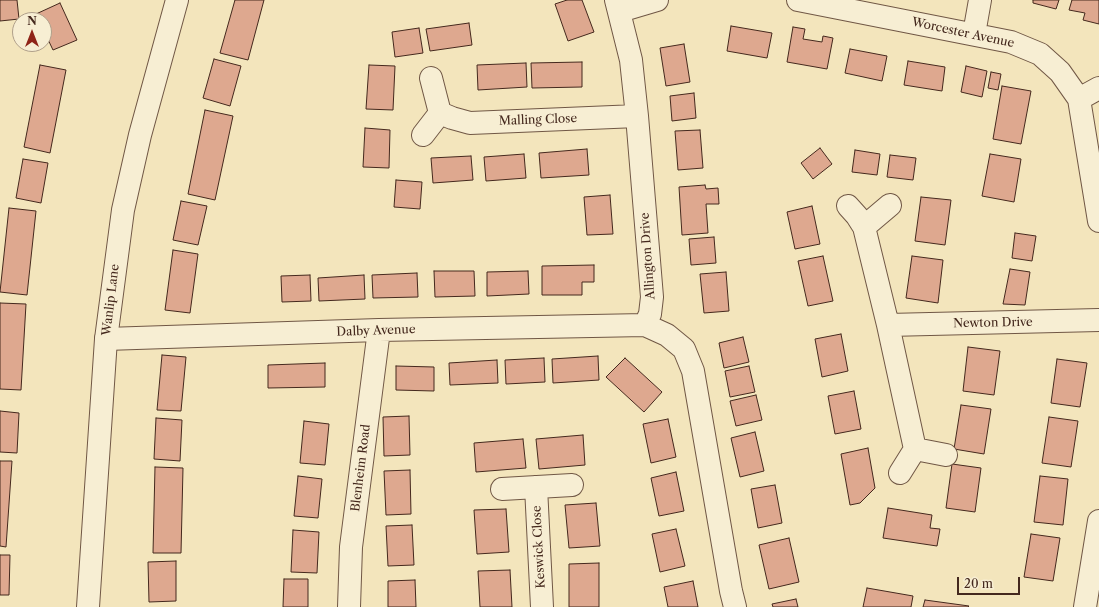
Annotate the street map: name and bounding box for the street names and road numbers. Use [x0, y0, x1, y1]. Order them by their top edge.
street label: Worcester Avenue [910, 15, 1016, 51]
street label: Malling Close [499, 111, 577, 129]
street label: Allington Drive [638, 212, 658, 300]
street label: Wanlip Lane [99, 263, 123, 337]
street label: Newton Drive [953, 315, 1033, 331]
street label: Dalby Avenue [336, 322, 416, 340]
street label: Blenheim Road [348, 423, 374, 513]
street label: Keswick Close [530, 505, 548, 589]

